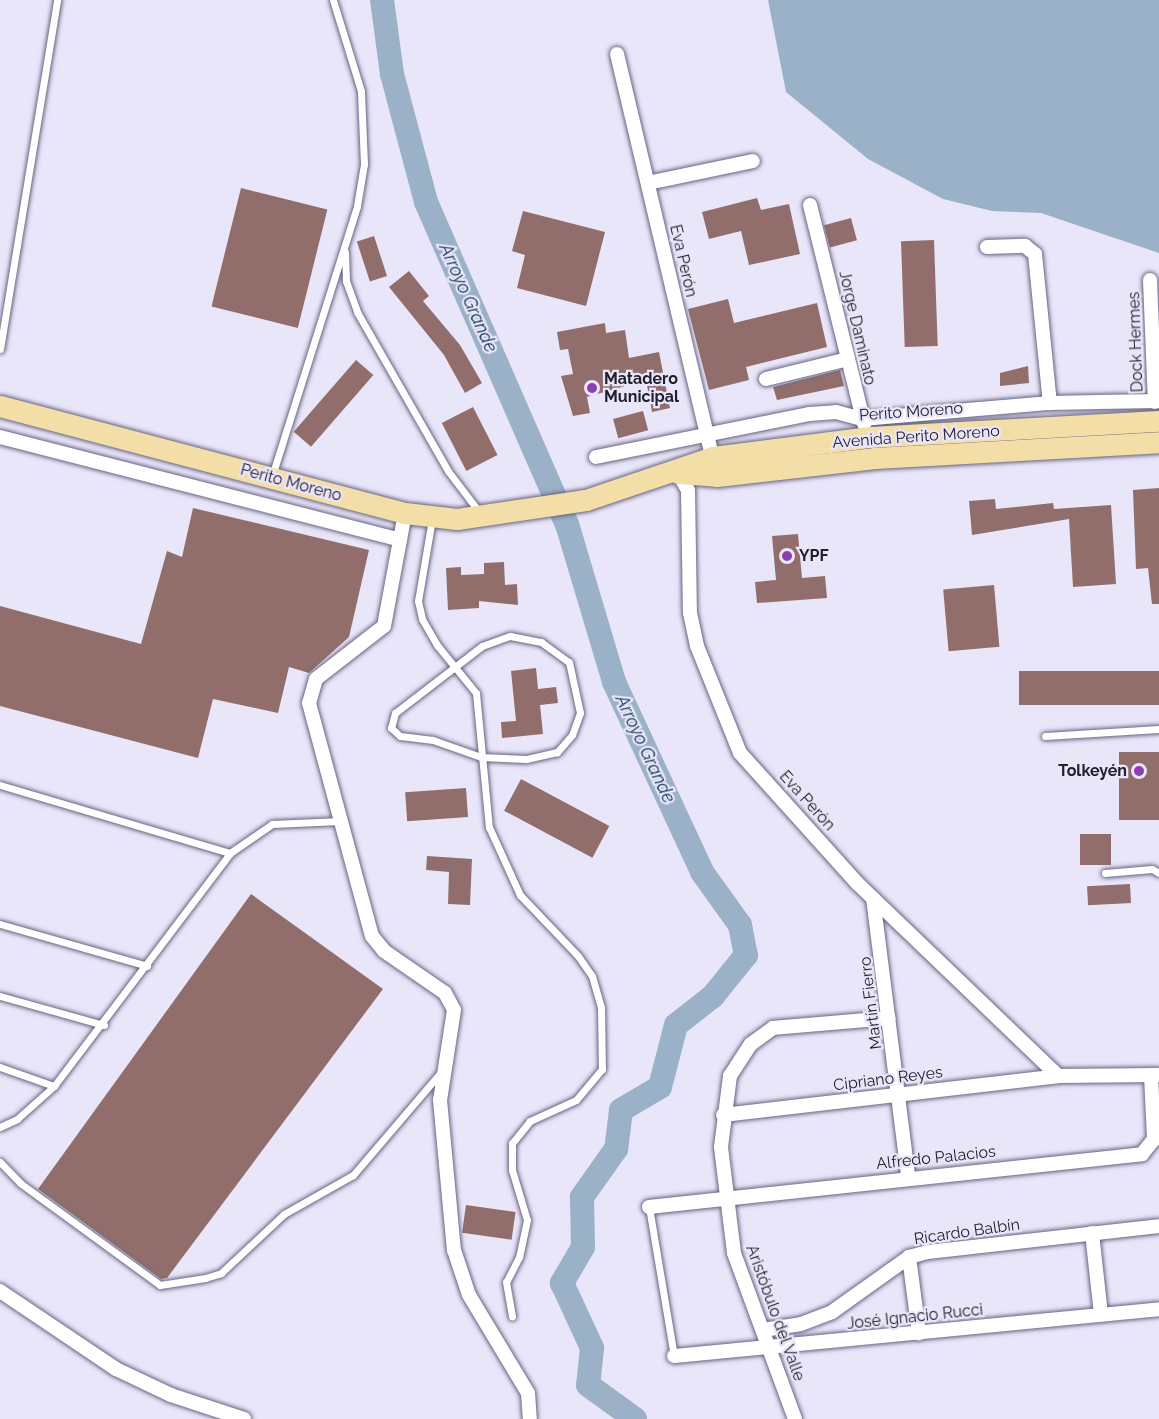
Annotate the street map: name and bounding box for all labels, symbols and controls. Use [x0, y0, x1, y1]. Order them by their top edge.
street label: Eva Perón [665, 223, 701, 299]
water label: Arroyo Grande [434, 240, 502, 356]
street label: Jorge Daminato [835, 269, 879, 387]
street label: Dock Hermes [1125, 291, 1147, 393]
place label: Matadero Municipal [604, 369, 679, 407]
marker: Matadero Municipal [585, 381, 599, 395]
street label: Perito Moreno [858, 399, 964, 425]
street label: Avenida Perito Moreno [832, 422, 1000, 452]
street label: Perito Moreno [238, 460, 344, 506]
place label: YPF [799, 546, 829, 566]
marker: YPF [780, 549, 794, 563]
water label: Arroyo Grande [611, 692, 679, 806]
place label: Tolkeyén [1058, 761, 1127, 781]
marker: Tolkeyén [1132, 764, 1146, 778]
street label: Eva Perón [775, 767, 839, 835]
street label: Martín Fierro [856, 956, 886, 1050]
street label: Cipriano Reyes [832, 1063, 944, 1095]
street label: Alfredo Palacios [875, 1142, 997, 1174]
street label: Ricardo Balbín [913, 1215, 1021, 1249]
street label: Aristóbulo del Valle [741, 1242, 809, 1384]
street label: José Ignacio Rucci [846, 1300, 984, 1334]

